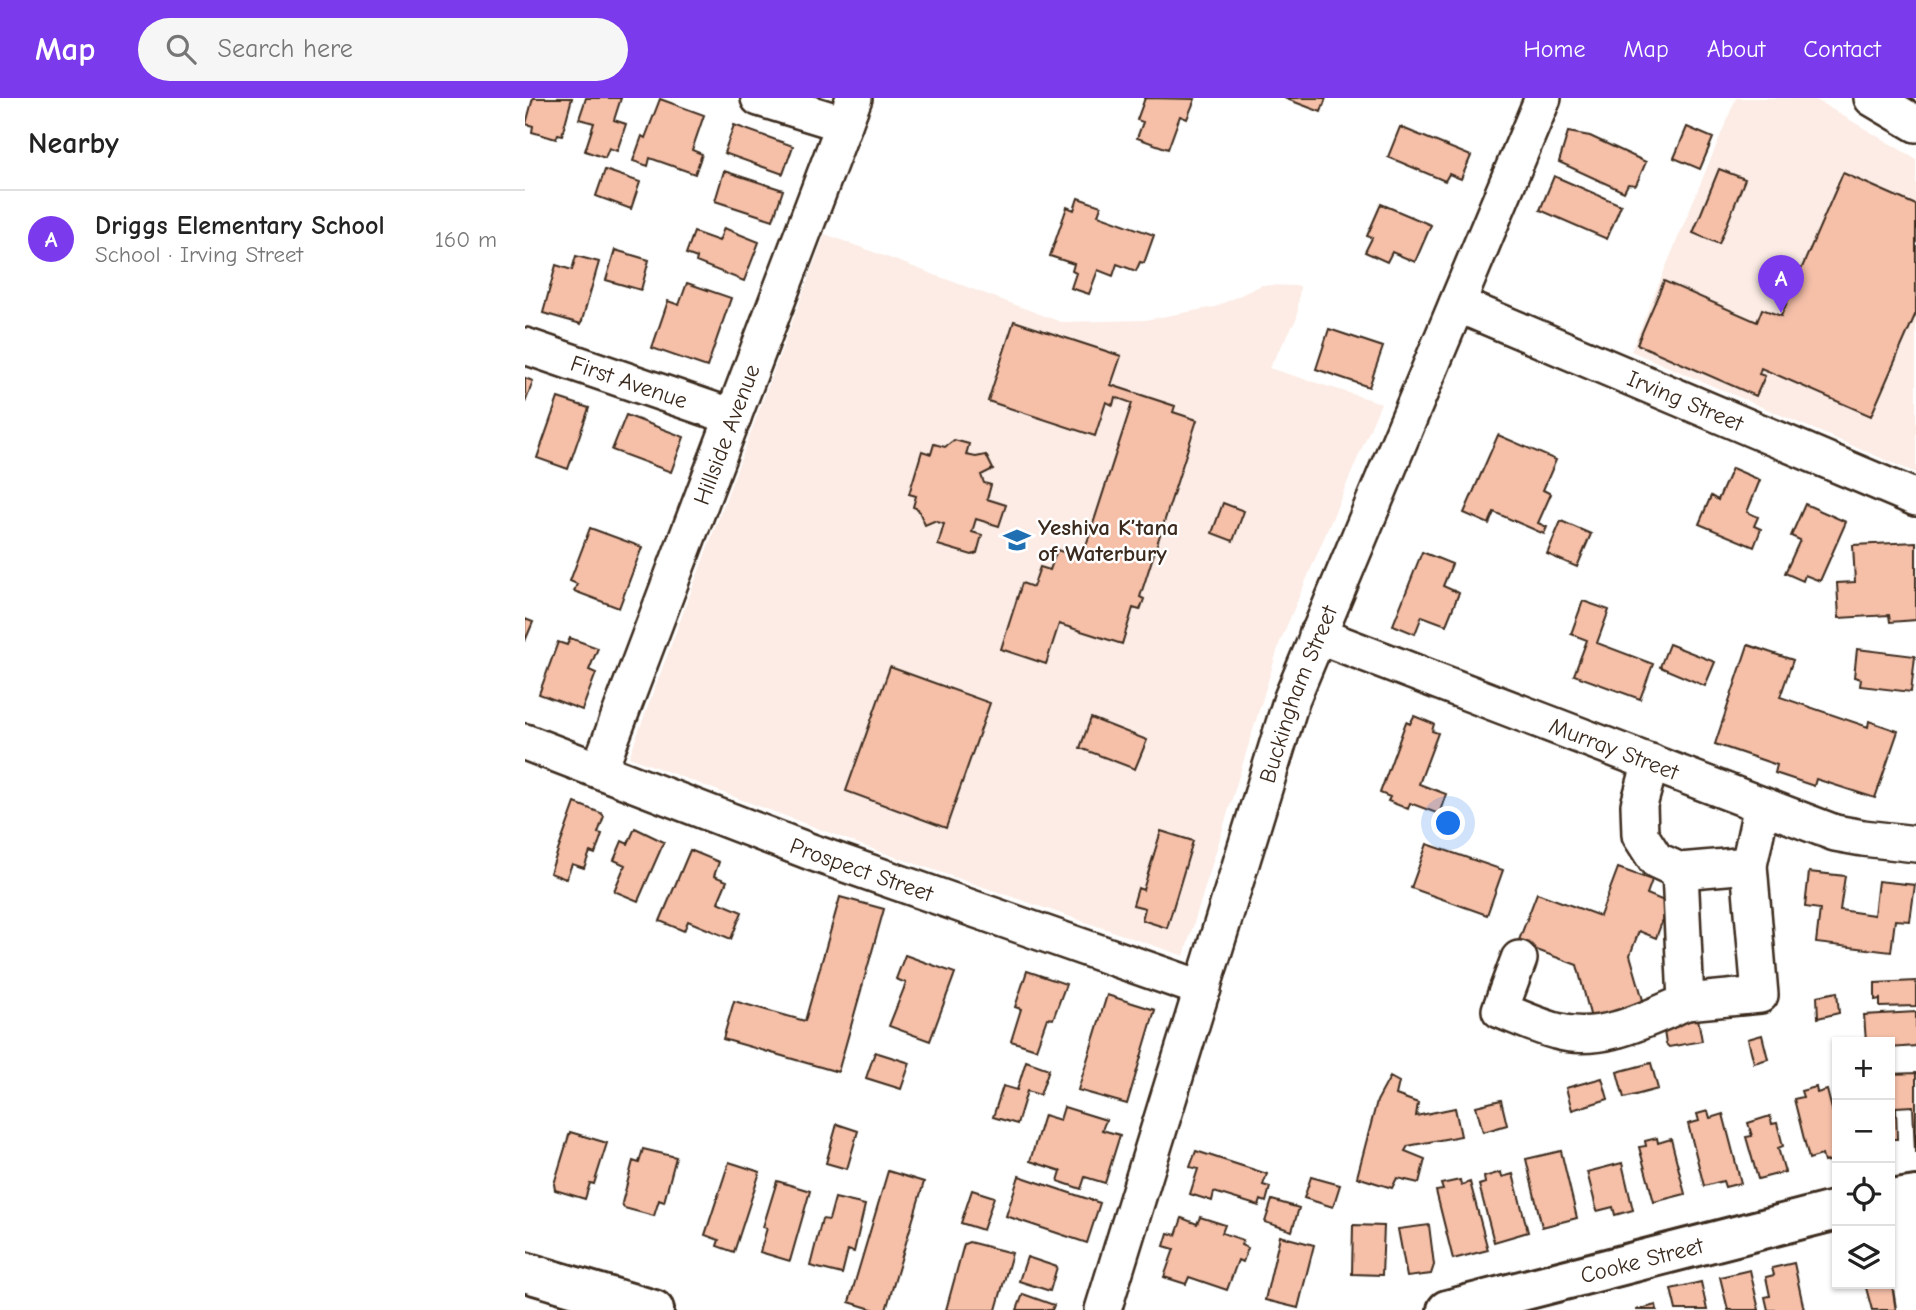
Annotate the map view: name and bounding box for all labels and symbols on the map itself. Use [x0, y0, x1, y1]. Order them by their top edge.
pin: A [1758, 255, 1804, 313]
street label: First Avenue [567, 349, 691, 414]
street label: Hillside Avenue [687, 360, 765, 508]
street label: Irving Street [1623, 364, 1749, 438]
place label: Yeshiva K’tana of Waterbury [1038, 514, 1179, 567]
school or university icon: Yeshiva K’tana of Waterbury [1002, 525, 1032, 555]
street label: Buckingham Street [1253, 600, 1343, 786]
street label: Murray Street [1546, 712, 1684, 786]
your location [1431, 806, 1465, 840]
street label: Prospect Street [786, 832, 938, 908]
street label: Cooke Street [1577, 1231, 1707, 1289]

